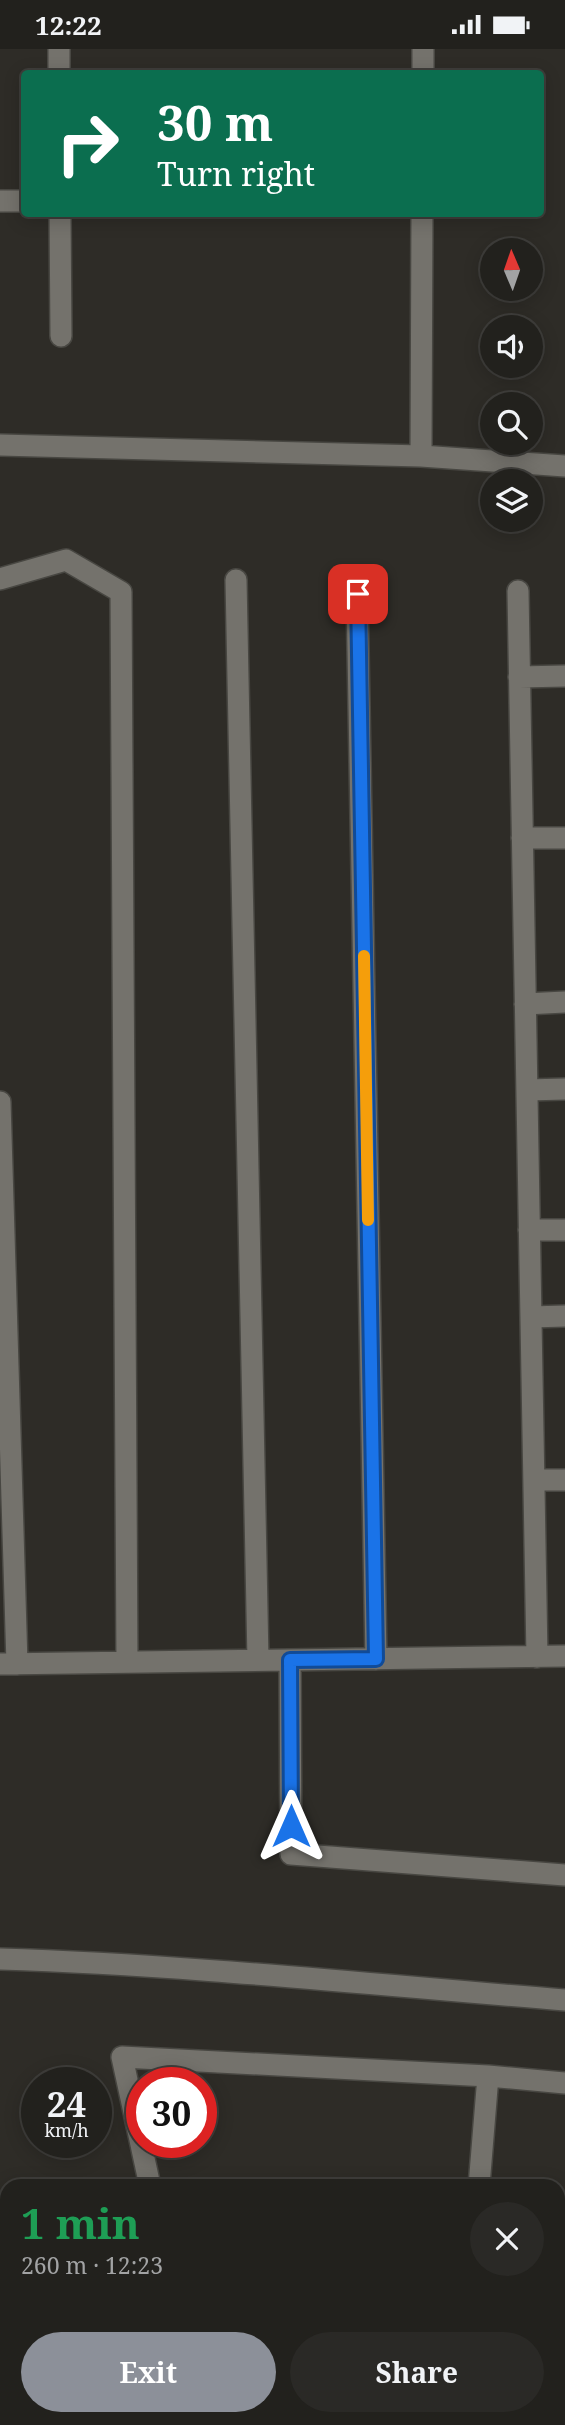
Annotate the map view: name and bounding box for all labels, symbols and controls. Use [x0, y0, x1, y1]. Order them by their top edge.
text: 12:22 [35, 7, 102, 43]
text: 30 m [157, 89, 273, 155]
icon: right [42, 98, 133, 189]
text: Turn right [157, 152, 315, 195]
north arrow [480, 238, 542, 301]
map controls [480, 238, 543, 532]
button: sound [480, 315, 543, 378]
button: search [480, 392, 543, 455]
button: layers [480, 469, 543, 532]
pin [328, 564, 388, 624]
icon: arrive [339, 575, 377, 613]
position arrow [254, 1789, 328, 1863]
speed limit sign: 30 [126, 2067, 217, 2158]
text: 24 [47, 2080, 86, 2127]
text: km/h [44, 2118, 89, 2142]
text: 1 min [21, 2194, 140, 2251]
button: close [470, 2202, 544, 2276]
text: 260 m · 12:23 [21, 2249, 163, 2281]
button: Exit [21, 2332, 276, 2412]
button: Share [290, 2332, 544, 2412]

